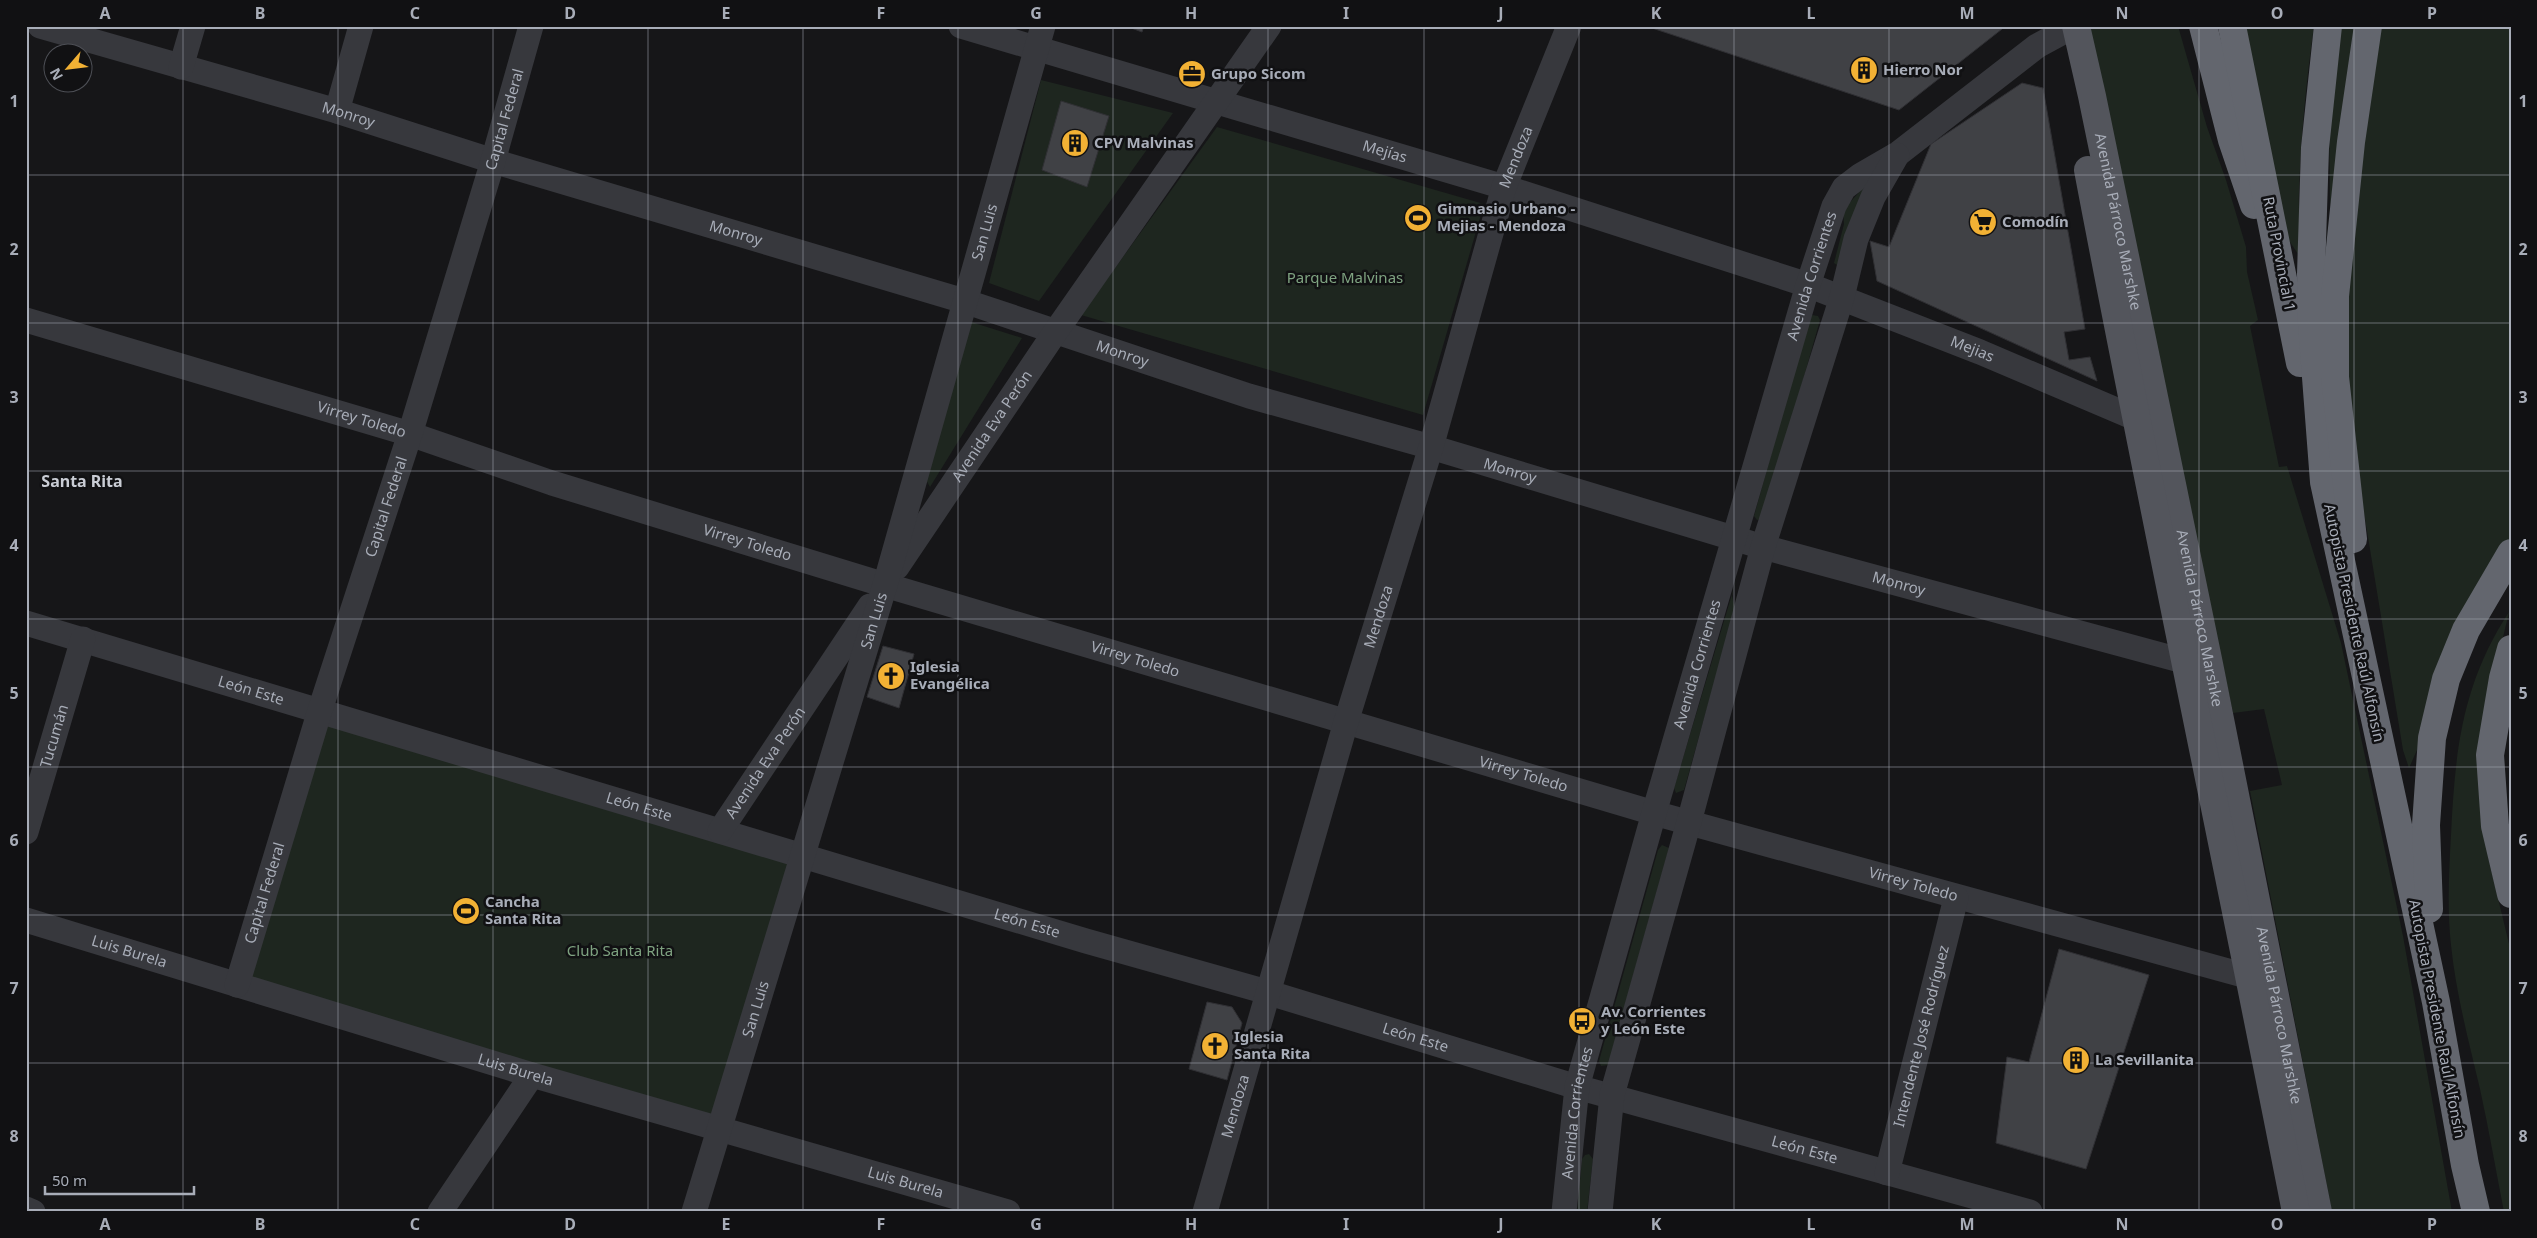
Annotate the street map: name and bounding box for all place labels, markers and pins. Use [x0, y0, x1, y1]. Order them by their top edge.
building icon: Hierro Nor [1849, 55, 1879, 85]
office icon: Grupo Sicom [1177, 59, 1207, 89]
place label: Hierro Nor [1883, 59, 1963, 79]
place label: Grupo Sicom [1211, 63, 1306, 83]
building icon: CPV Malvinas [1060, 128, 1090, 158]
place label: CPV Malvinas [1094, 132, 1194, 152]
place label: Gimnasio Urbano - Mejias - Mendoza [1437, 198, 1576, 235]
sports icon: Gimnasio Urbano - Mejias - Mendoza [1403, 203, 1433, 233]
supermarket icon: Comodín [1968, 207, 1998, 237]
place label: Comodín [2002, 211, 2069, 231]
place label: Iglesia Evangélica [910, 656, 990, 693]
church icon: Iglesia Evangélica [876, 661, 906, 691]
place label: Cancha Santa Rita [485, 891, 561, 928]
sports icon: Cancha Santa Rita [451, 896, 481, 926]
place label: Av. Corrientes y León Este [1601, 1001, 1706, 1038]
bus stop icon: Av. Corrientes y León Este [1567, 1006, 1597, 1036]
place label: Iglesia Santa Rita [1234, 1026, 1310, 1063]
church icon: Iglesia Santa Rita [1200, 1031, 1230, 1061]
building icon: La Sevillanita [2061, 1045, 2091, 1075]
place label: La Sevillanita [2095, 1049, 2194, 1069]

